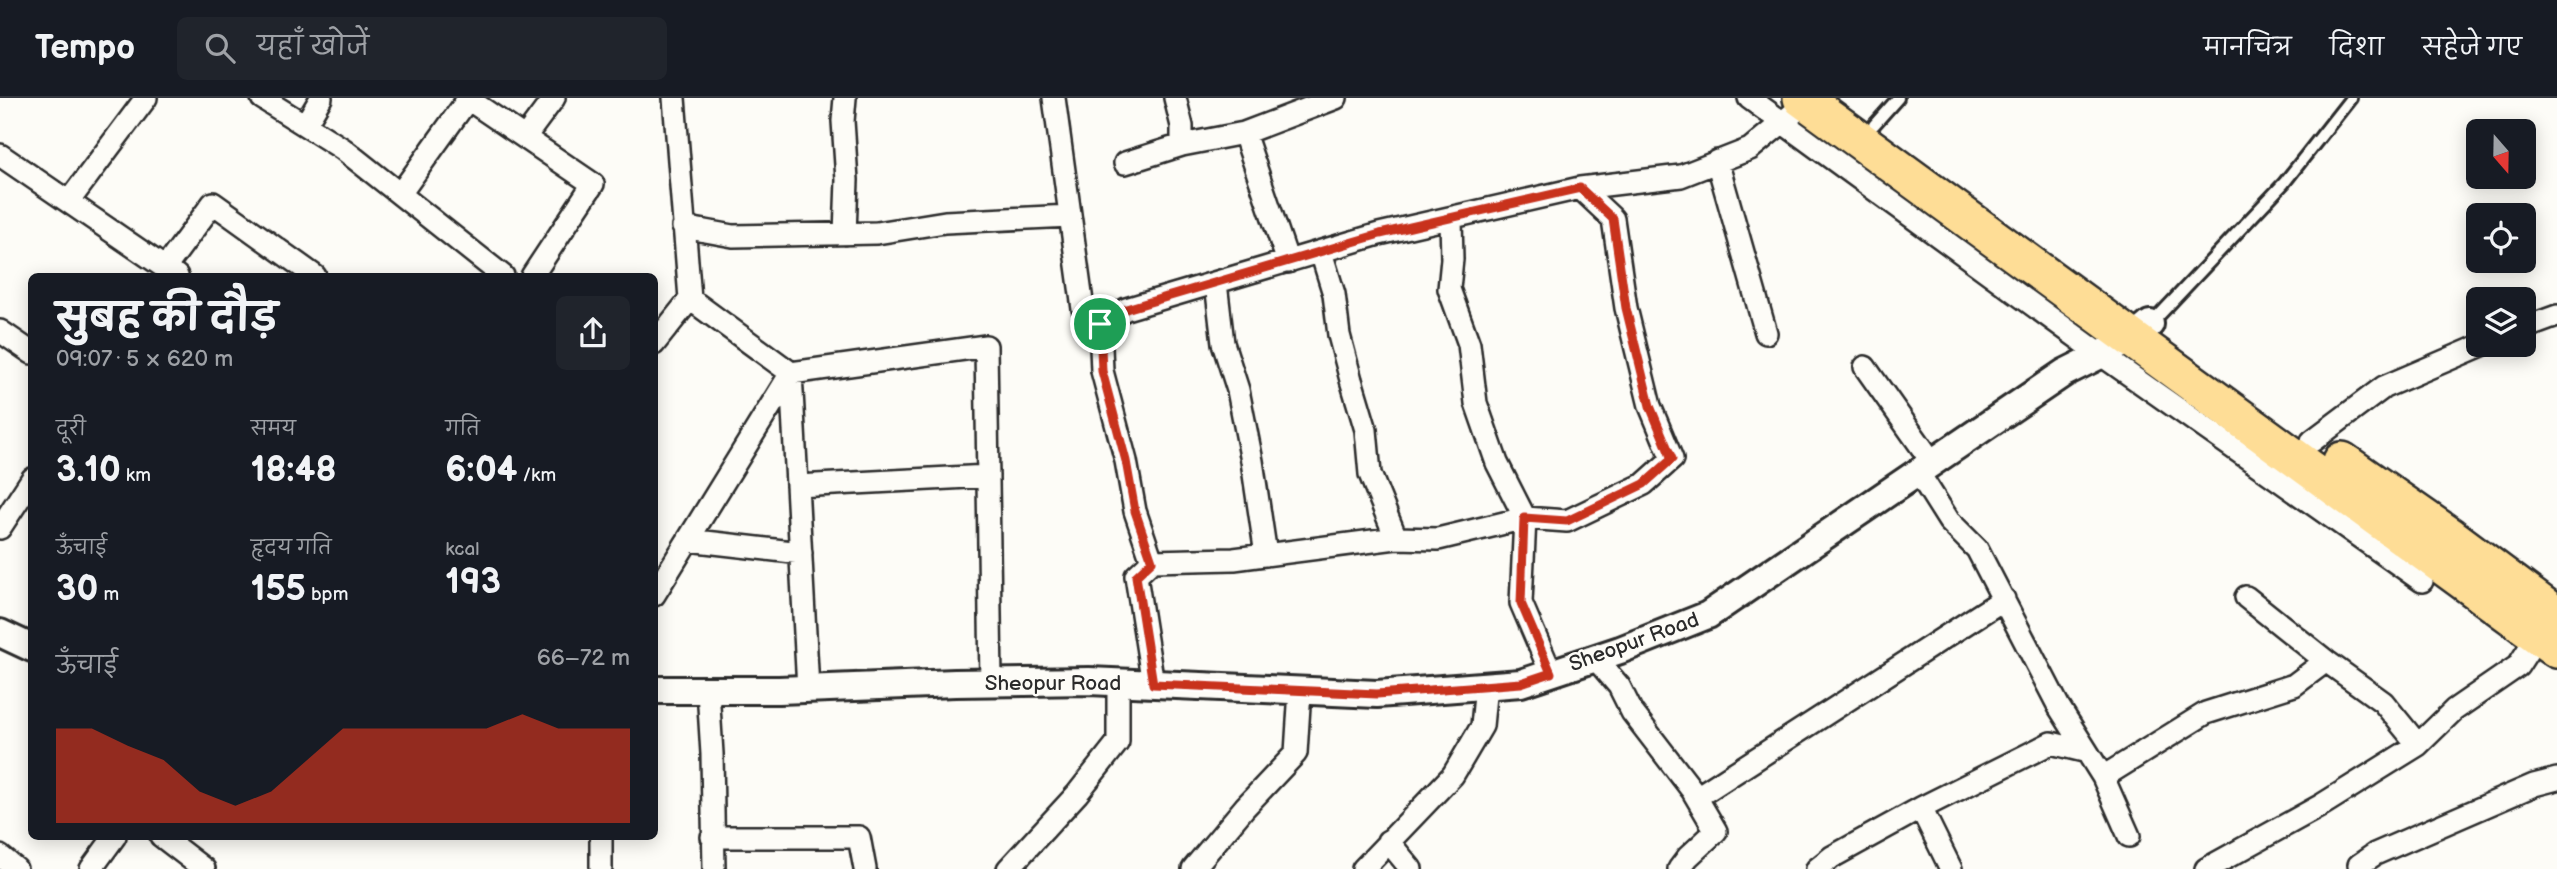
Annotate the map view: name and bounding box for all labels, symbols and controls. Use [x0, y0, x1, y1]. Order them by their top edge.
search box [177, 17, 667, 80]
text: Tempo [35, 28, 135, 68]
icon: search [201, 29, 239, 67]
text: यहाँ खोजें [257, 32, 369, 63]
text: मानचित्र [2204, 33, 2292, 62]
text: दिशा [2330, 33, 2384, 62]
text: सहेजे गए [2422, 33, 2522, 62]
north arrow [2466, 119, 2536, 189]
map controls [2466, 119, 2536, 357]
button: locate [2466, 203, 2536, 273]
button: layers [2466, 287, 2536, 357]
pin [1070, 294, 1130, 354]
text: सुबह की दौड़ [56, 296, 278, 341]
button: share [556, 296, 630, 370]
icon: arrive [1081, 305, 1119, 343]
text: 09:07 · 5 × 620 m [56, 345, 233, 373]
text: दूरी [56, 418, 86, 441]
text: समय [251, 418, 296, 441]
text: गति [445, 418, 480, 441]
text: 3.10 [56, 449, 121, 492]
text: 18:48 [251, 449, 336, 492]
text: 6:04 [445, 449, 517, 492]
text: km [121, 464, 151, 487]
text: /km [517, 464, 556, 487]
text: ऊँचाई [56, 537, 107, 560]
text: हृदय गति [251, 537, 332, 560]
text: kcal [445, 538, 479, 561]
text: 193 [445, 561, 501, 604]
text: 30 [56, 568, 98, 611]
text: 155 [251, 568, 306, 611]
text: m [98, 583, 119, 606]
text: bpm [306, 583, 348, 606]
street label: Sheopur Road [1566, 607, 1702, 677]
text: 66–72 m [537, 644, 630, 672]
text: ऊँचाई [56, 652, 118, 680]
street label: Sheopur Road [985, 671, 1121, 696]

